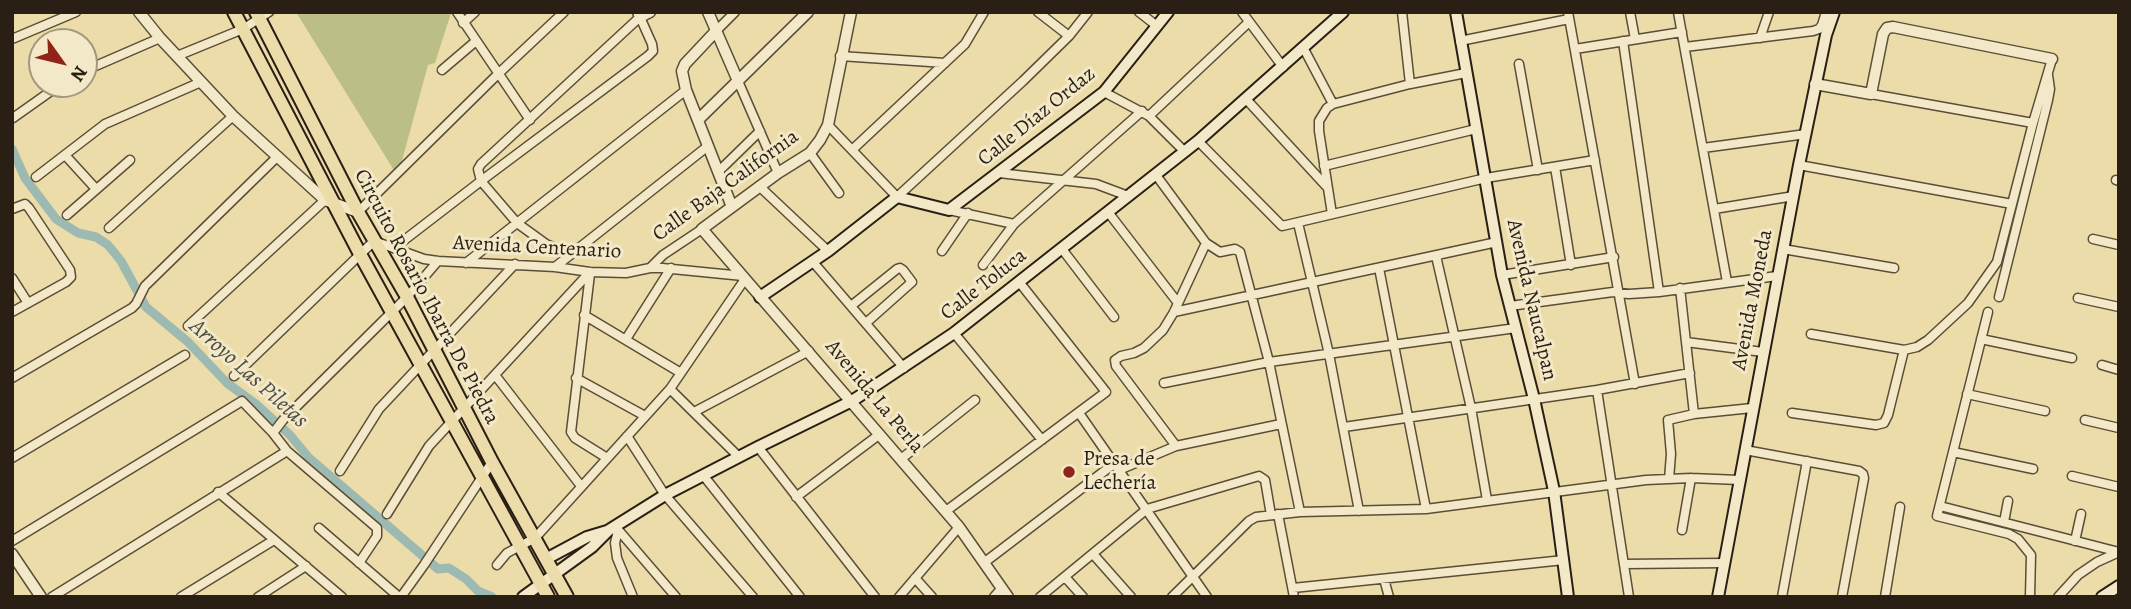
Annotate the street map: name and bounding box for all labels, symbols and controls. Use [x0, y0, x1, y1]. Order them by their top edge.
north arrow [28, 28, 98, 98]
text: N [64, 61, 93, 87]
street label: Calle Díaz Ordaz [973, 62, 1101, 172]
street label: Calle Baja California [648, 125, 804, 247]
street label: Circuito Rosario Ibarra De Piedra [348, 165, 504, 429]
street label: Avenida Naucalpan [1500, 217, 1562, 383]
street label: Avenida Moneda [1727, 228, 1779, 372]
street label: Avenida Centenario [452, 231, 622, 265]
street label: Calle Toluca [936, 244, 1032, 326]
water label: Arroyo Las Piletas [183, 314, 313, 434]
street label: Avenida La Perla [819, 335, 929, 459]
place label: Presa de Lechería [1083, 447, 1156, 497]
marker: Presa de Lechería [1061, 464, 1077, 480]

